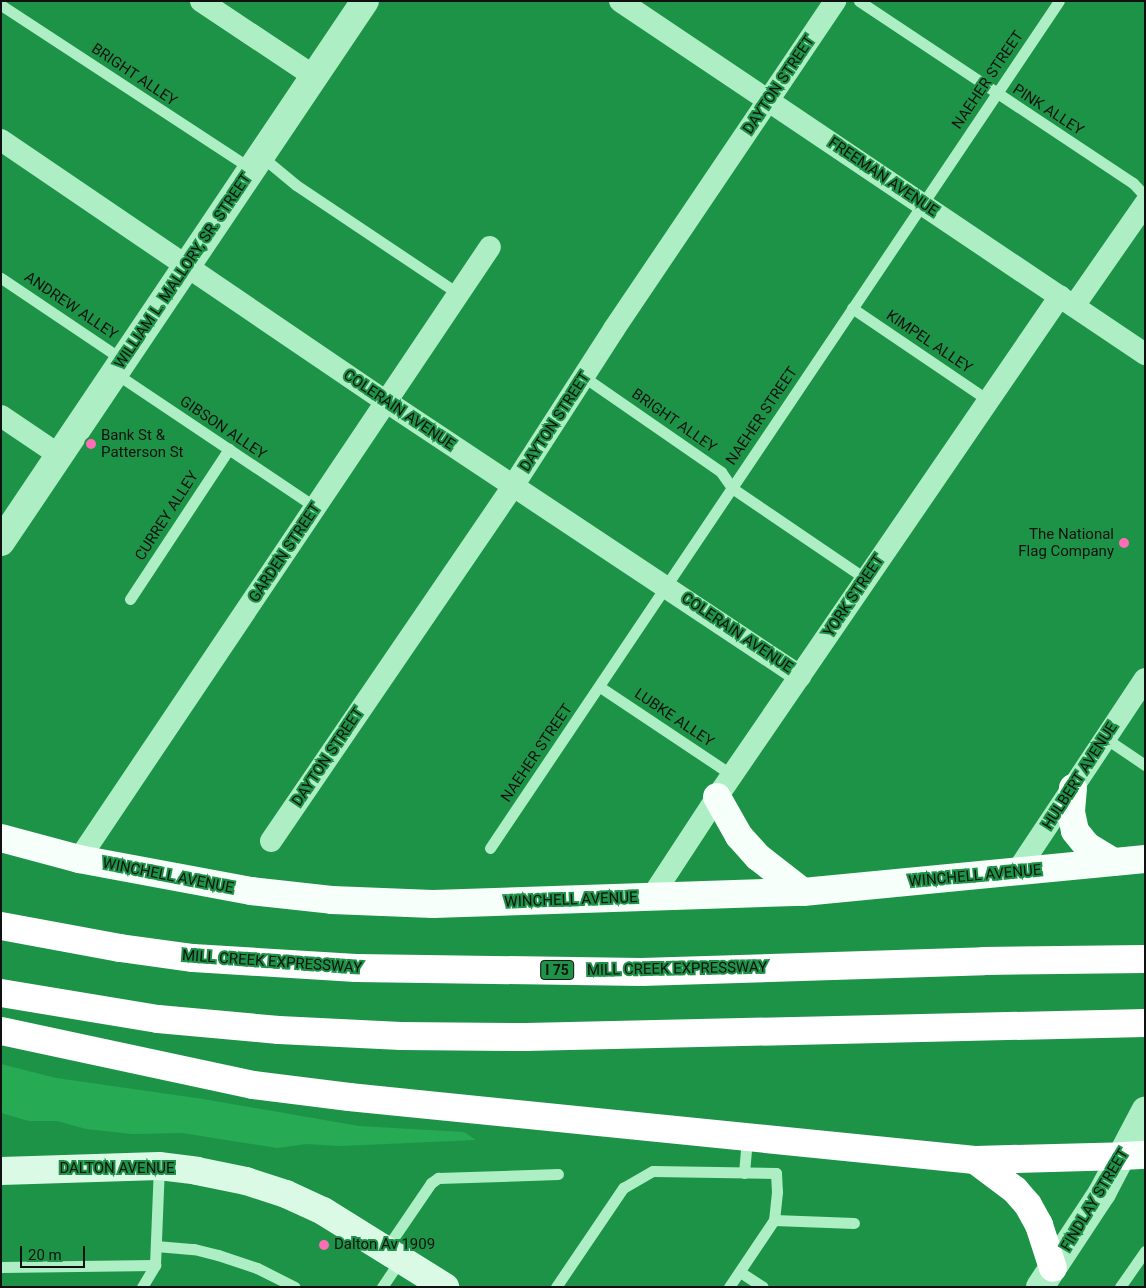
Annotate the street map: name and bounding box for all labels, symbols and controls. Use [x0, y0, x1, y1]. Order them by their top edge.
street label: NAEHER STREET [949, 27, 1027, 133]
street label: DAYTON STREET [739, 32, 819, 138]
street label: BRIGHT ALLEY [88, 40, 180, 110]
street label: PINK ALLEY [1009, 80, 1087, 140]
street label: FREEMAN AVENUE [825, 134, 941, 220]
street label: WILLIAM L. MALLORY, SR. STREET [111, 170, 255, 372]
street label: ANDREW ALLEY [21, 268, 121, 344]
street label: KIMPEL ALLEY [883, 307, 975, 377]
street label: NAEHER STREET [723, 363, 801, 469]
street label: COLERAIN AVENUE [340, 366, 458, 454]
street label: DAYTON STREET [516, 369, 594, 475]
street label: BRIGHT ALLEY [628, 385, 720, 457]
street label: GIBSON ALLEY [176, 392, 270, 464]
place label: Bank St & Patterson St [101, 426, 184, 461]
marker: Bank St & Patterson St [85, 438, 97, 450]
street label: CURREY ALLEY [131, 468, 203, 564]
street label: GARDEN STREET [245, 500, 325, 606]
place label: The National Flag Company [1018, 525, 1114, 560]
marker: The National Flag Company [1118, 537, 1130, 549]
street label: YORK STREET [820, 552, 888, 640]
street label: COLERAIN AVENUE [678, 589, 796, 677]
street label: LUBKE ALLEY [631, 685, 717, 751]
street label: NAEHER STREET [498, 700, 576, 806]
street label: DAYTON STREET [288, 704, 368, 810]
street label: HULBERT AVENUE [1039, 719, 1121, 833]
street label: WINCHELL AVENUE [101, 854, 235, 898]
street label: WINCHELL AVENUE [908, 861, 1042, 891]
street label: WINCHELL AVENUE [504, 889, 638, 911]
street label: MILL CREEK EXPRESSWAY [181, 947, 363, 977]
road number: I 75 [540, 958, 574, 982]
street label: MILL CREEK EXPRESSWAY [587, 958, 767, 980]
street label: FINDLAY STREET [1057, 1146, 1133, 1254]
street label: DALTON AVENUE [59, 1160, 175, 1178]
scale bar [22, 1236, 88, 1268]
place label: Dalton Av 1909 [334, 1236, 435, 1254]
marker: Dalton Av 1909 [318, 1239, 330, 1251]
text: 20 m [28, 1246, 62, 1264]

